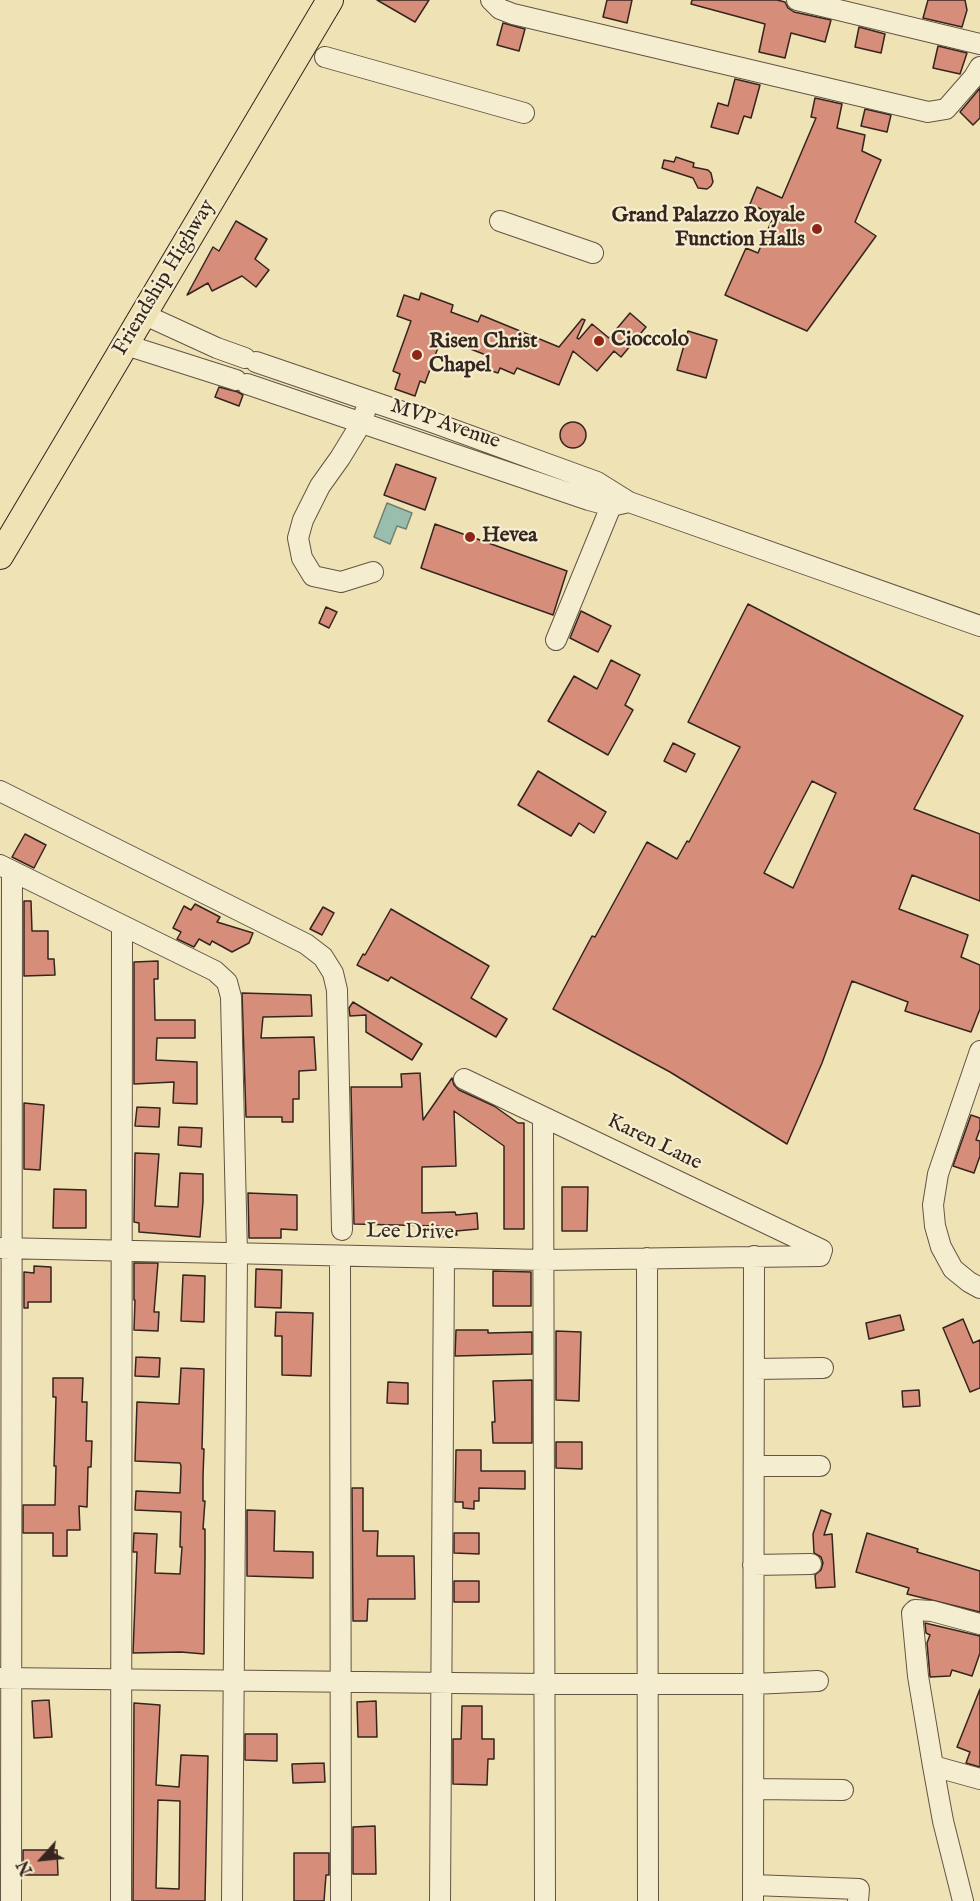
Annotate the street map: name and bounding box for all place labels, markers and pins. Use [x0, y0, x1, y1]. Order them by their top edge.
place label: Grand Palazzo Royale Function Halls [612, 204, 805, 254]
marker: Grand Palazzo Royale Function Halls [810, 222, 824, 236]
place label: Cioccolo [611, 328, 689, 354]
place label: Risen Christ Chapel [429, 330, 537, 380]
marker: Cioccolo [592, 334, 606, 348]
marker: Risen Christ Chapel [410, 348, 424, 362]
place label: Hevea [482, 524, 537, 550]
marker: Hevea [463, 530, 477, 544]

